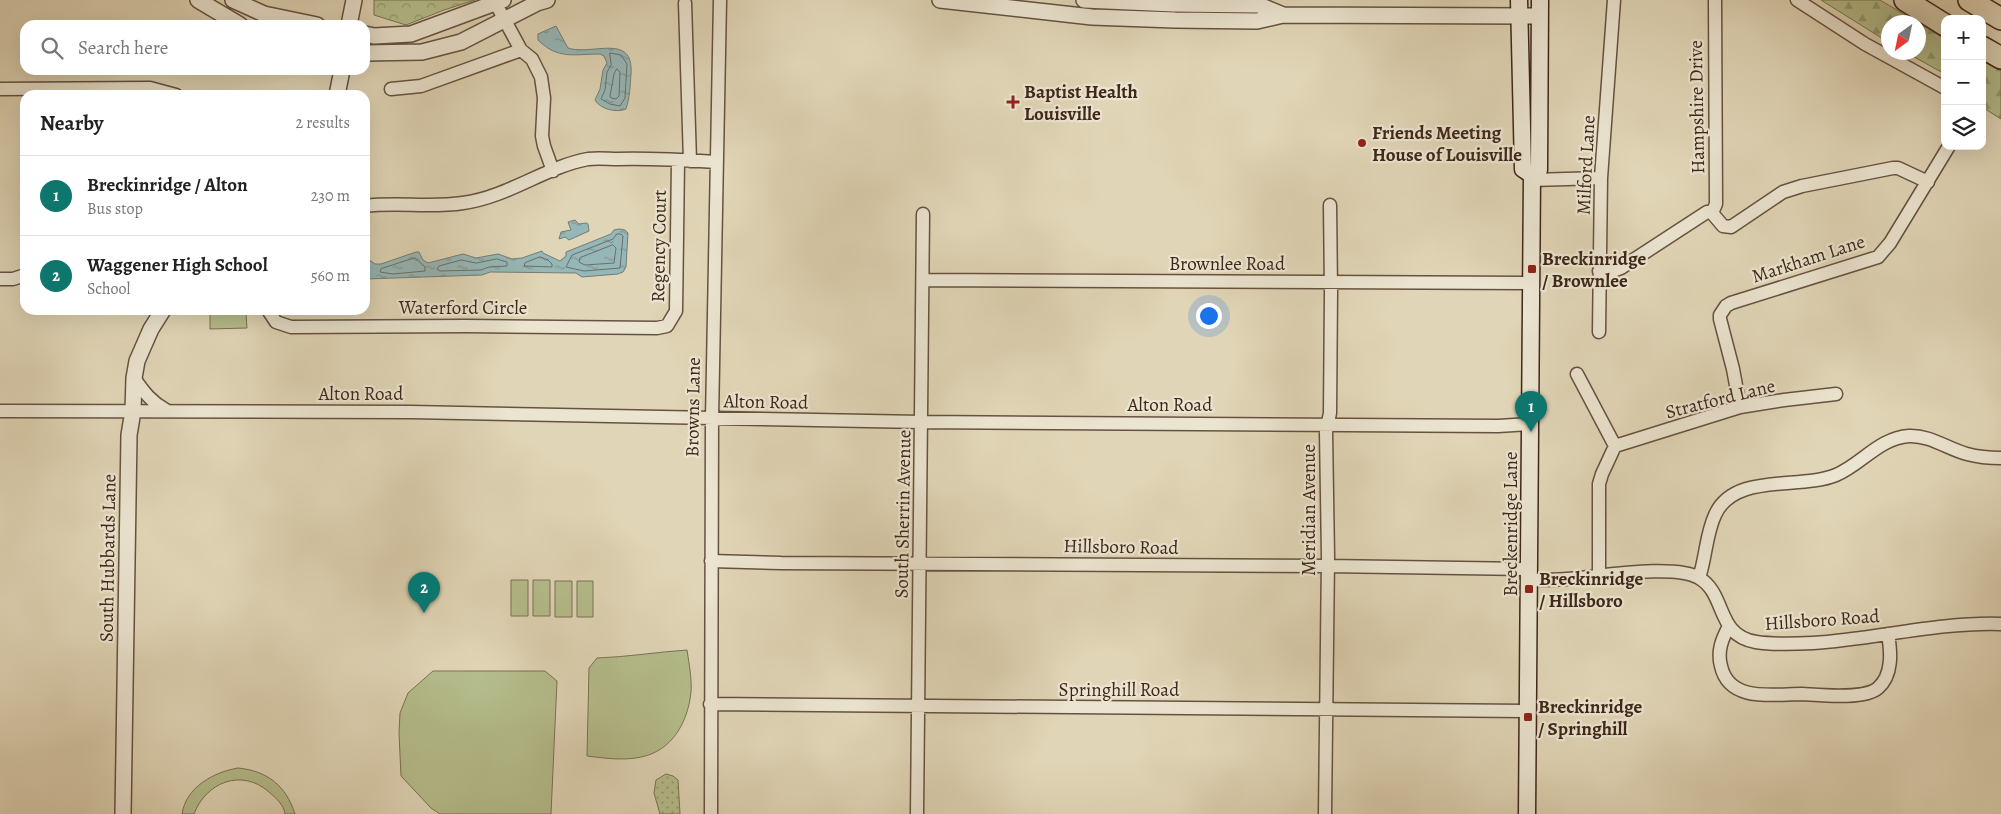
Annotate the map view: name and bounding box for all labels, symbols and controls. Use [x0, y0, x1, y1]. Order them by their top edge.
north arrow [1881, 15, 1926, 60]
map controls [1941, 15, 1986, 150]
button: + [1941, 15, 1986, 60]
search box [20, 20, 370, 75]
icon: search [38, 34, 66, 62]
text: Search here [78, 35, 168, 61]
street label: Hampshire Drive [1683, 40, 1711, 174]
button: − [1941, 60, 1986, 105]
place label: Baptist Health Louisville [1024, 79, 1138, 127]
marker: Baptist Health Louisville [1006, 95, 1020, 109]
button: layers [1941, 105, 1986, 150]
text: Nearby [40, 109, 103, 137]
text: 2 results [295, 112, 350, 134]
street label: Milford Lane [1570, 115, 1602, 216]
place label: Friends Meeting House of Louisville [1372, 120, 1522, 168]
marker: Friends Meeting House of Louisville [1356, 137, 1368, 149]
text: Breckinridge / Alton [87, 172, 248, 198]
text: 1 [53, 185, 59, 207]
text: 230 m [311, 185, 350, 207]
street label: Regency Court [645, 189, 673, 303]
text: Bus stop [87, 198, 143, 220]
street label: Markham Lane [1748, 228, 1868, 289]
place label: Breckinridge / Brownlee [1542, 246, 1647, 294]
street label: Brownlee Road [1169, 251, 1286, 277]
text: Waggener High School [87, 252, 268, 278]
marker: Breckinridge / Brownlee [1526, 263, 1538, 275]
text: 2 [52, 265, 60, 287]
text: 560 m [311, 265, 350, 287]
text: School [87, 278, 130, 300]
street label: Waterford Circle [398, 295, 527, 321]
your location [1196, 303, 1222, 329]
street label: Browns Lane [679, 357, 707, 457]
street label: Stratford Lane [1663, 373, 1778, 425]
street label: Alton Road [318, 381, 404, 407]
street label: Alton Road [722, 388, 809, 416]
pin: 1 [1515, 391, 1547, 432]
street label: Alton Road [1127, 392, 1213, 418]
street label: South Sherrin Avenue [889, 429, 917, 599]
street label: Meridian Avenue [1296, 444, 1322, 576]
street label: Breckenridge Lane [1498, 452, 1524, 596]
street label: South Hubbards Lane [94, 474, 122, 642]
street label: Hillsboro Road [1063, 533, 1180, 561]
place label: Breckinridge / Hillsboro [1539, 566, 1644, 614]
pin: 2 [408, 572, 440, 613]
marker: Breckinridge / Hillsboro [1523, 583, 1535, 595]
street label: Hillsboro Road [1764, 603, 1881, 637]
street label: Springhill Road [1059, 677, 1180, 703]
place label: Breckinridge / Springhill [1538, 694, 1643, 742]
marker: Breckinridge / Springhill [1522, 711, 1534, 723]

